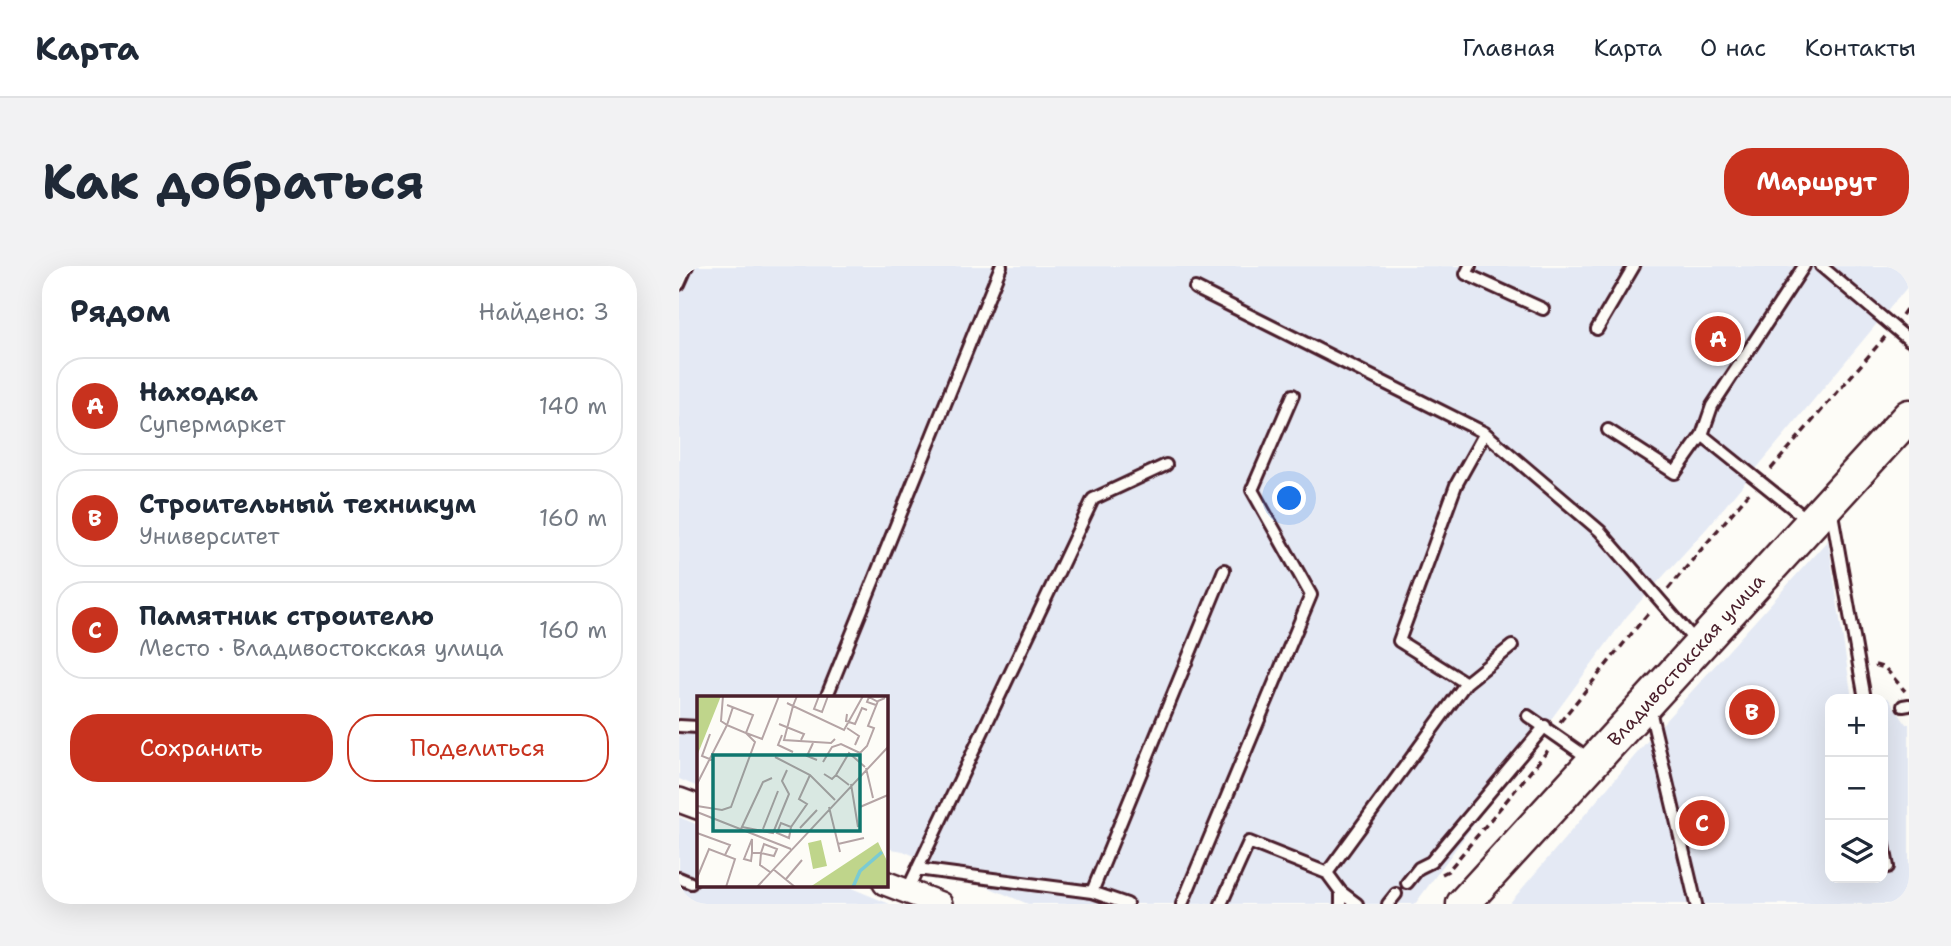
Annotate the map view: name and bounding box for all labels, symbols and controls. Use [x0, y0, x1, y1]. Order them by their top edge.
text: Карта [35, 26, 139, 71]
text: Главная [1462, 32, 1555, 64]
text: Карта [1593, 32, 1662, 64]
text: О нас [1700, 32, 1766, 64]
text: Контакты [1804, 32, 1916, 64]
button: Маршрут [1724, 148, 1909, 216]
text: Как добраться [42, 149, 424, 215]
text: Рядом [70, 291, 170, 332]
text: Найдено: 3 [479, 297, 609, 327]
pin: A [1695, 313, 1741, 365]
text: Находка [139, 374, 258, 409]
text: A [86, 391, 104, 421]
text: 140 m [539, 391, 607, 421]
text: Супермаркет [139, 409, 286, 439]
your location [1272, 481, 1306, 515]
text: Строительный техникум [139, 486, 476, 521]
text: B [88, 503, 102, 533]
text: 160 m [539, 503, 607, 533]
text: Университет [139, 521, 280, 551]
street label: Владивостокская улица [1602, 568, 1770, 752]
text: Памятник строителю [139, 598, 434, 633]
text: C [88, 615, 102, 645]
text: 160 m [539, 615, 607, 645]
text: Место · Владивостокская улица [139, 633, 504, 663]
pin: B [1729, 686, 1775, 738]
map controls [1825, 694, 1888, 883]
button: + [1825, 694, 1888, 757]
inset map [697, 696, 887, 886]
button: Сохранить [70, 714, 333, 782]
button: Поделиться [347, 714, 609, 782]
button: − [1825, 757, 1888, 820]
pin: C [1679, 797, 1725, 849]
button: layers [1825, 820, 1888, 883]

